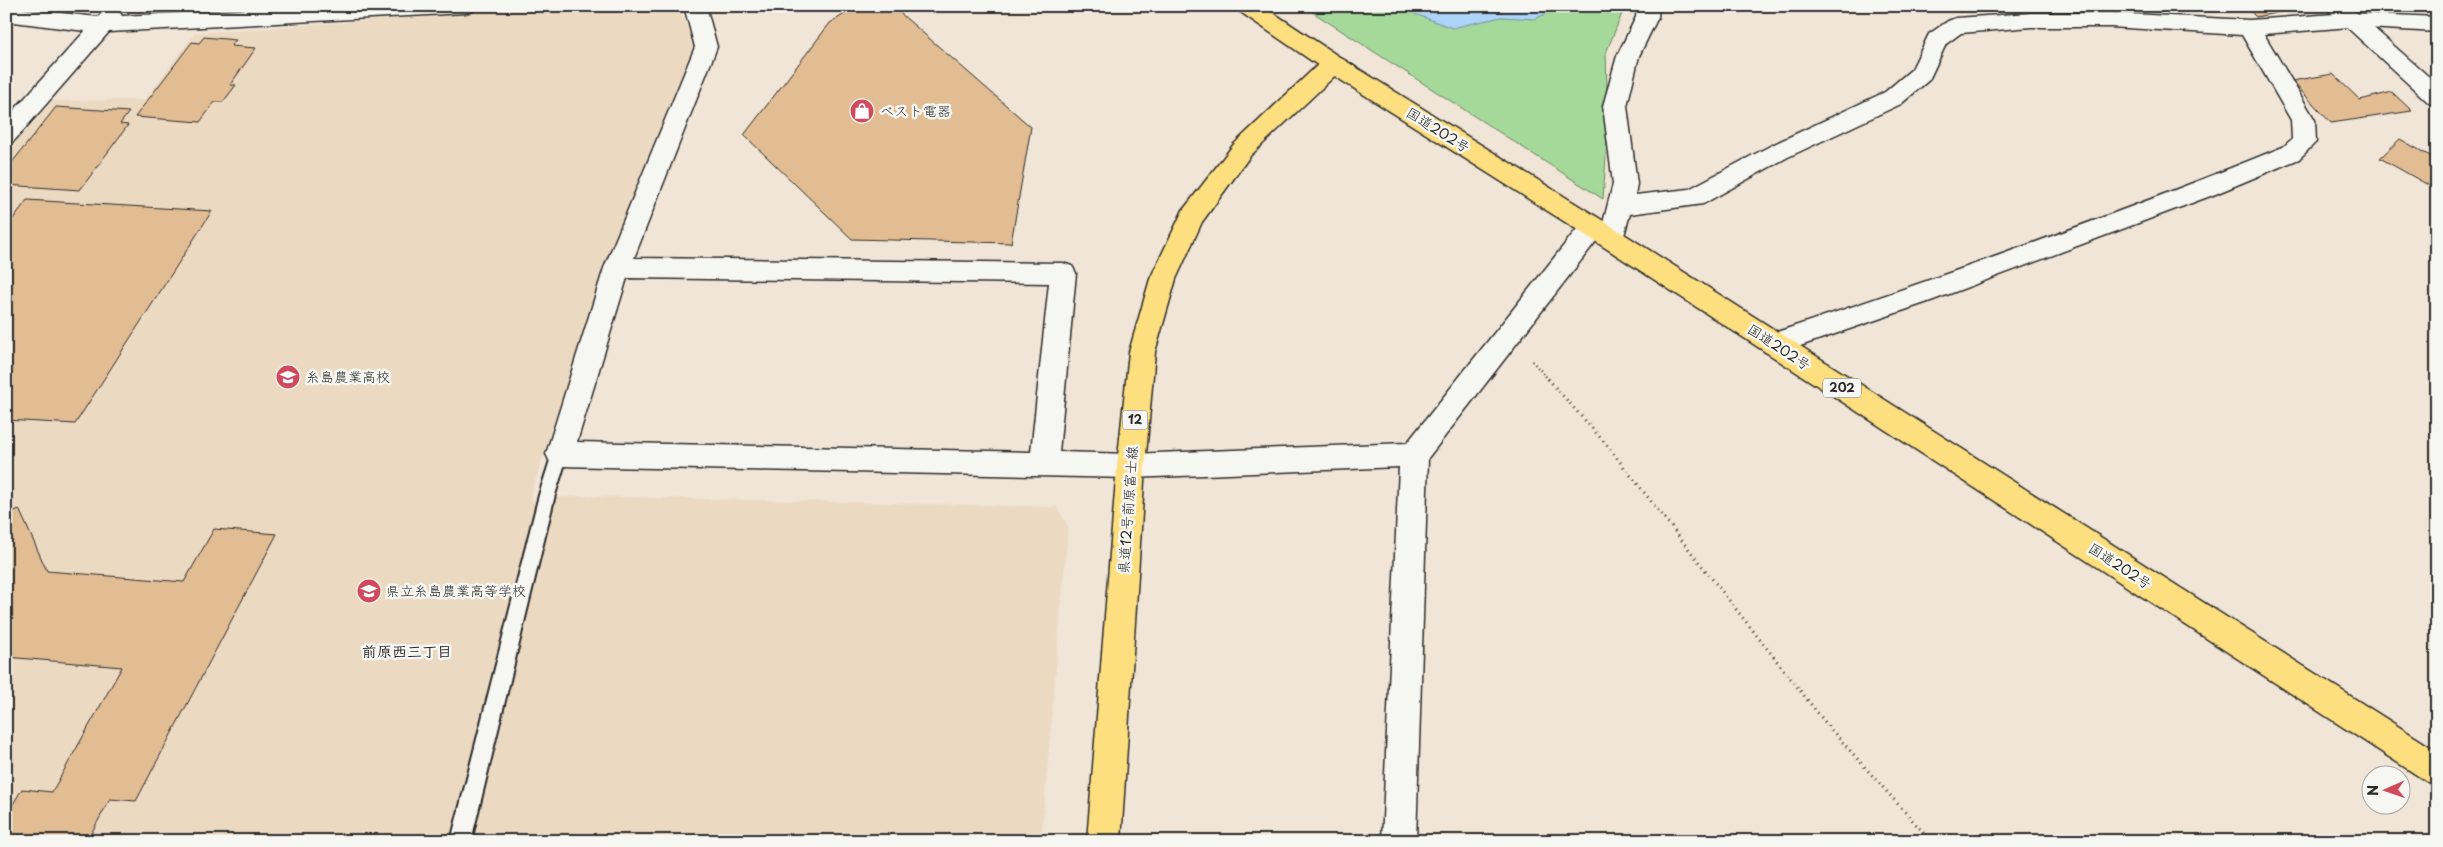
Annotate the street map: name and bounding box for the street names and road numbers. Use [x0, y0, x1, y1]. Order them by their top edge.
street label: 国道202号 [1402, 102, 1474, 157]
street label: 国道202号 [1744, 318, 1815, 375]
road number: 202 [1823, 378, 1861, 398]
road number: 12 [1122, 410, 1148, 430]
street label: 県道12号前原富士線 [1113, 445, 1142, 575]
street label: 国道202号 [2085, 537, 2156, 594]

